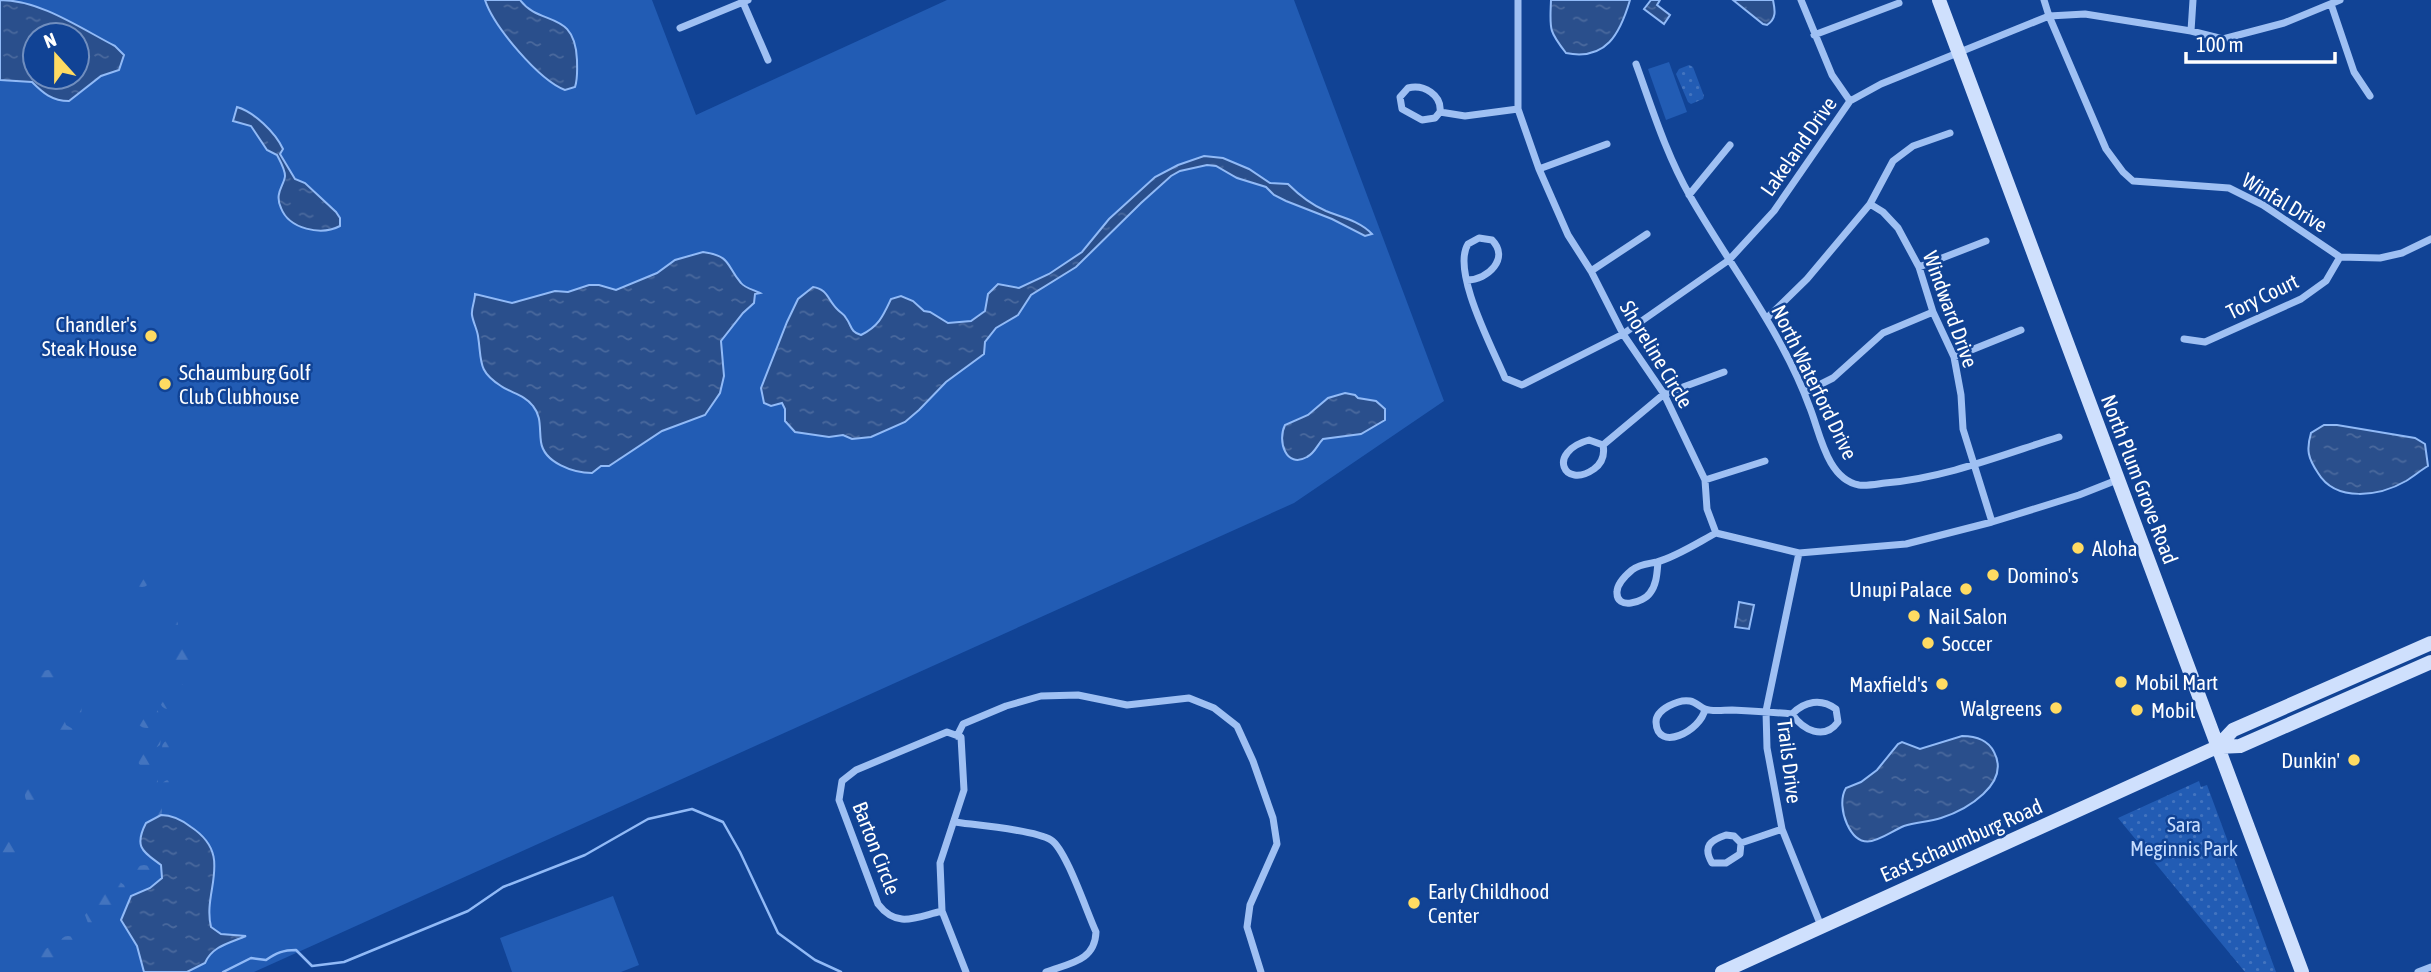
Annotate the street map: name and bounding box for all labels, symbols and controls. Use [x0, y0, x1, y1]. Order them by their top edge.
north arrow [21, 21, 91, 91]
scale bar [2186, 21, 2335, 65]
text: N [41, 28, 59, 52]
text: 100 m [2196, 32, 2244, 56]
street label: Lakeland Drive [1755, 92, 1841, 200]
street label: Winfal Drive [2238, 167, 2332, 237]
street label: Windward Drive [1919, 248, 1983, 370]
street label: Tory Court [2222, 268, 2302, 324]
street label: Shoreline Circle [1616, 296, 1698, 412]
street label: North Waterford Drive [1767, 301, 1863, 463]
place label: Chandler's Steak House [42, 312, 137, 360]
marker: Chandler's Steak House [143, 328, 159, 344]
place label: Schaumburg Golf Club Clubhouse [179, 360, 311, 408]
marker: Schaumburg Golf Club Clubhouse [157, 376, 173, 392]
street label: North Plum Grove Road [2097, 391, 2183, 567]
place label: Aloha [2092, 536, 2137, 560]
marker: Aloha [2070, 540, 2086, 556]
place label: Domino's [2007, 563, 2079, 587]
marker: Domino's [1985, 567, 2001, 583]
place label: Unupi Palace [1849, 577, 1952, 601]
marker: Unupi Palace [1958, 581, 1974, 597]
place label: Nail Salon [1928, 604, 2007, 628]
marker: Nail Salon [1906, 608, 1922, 624]
place label: Soccer [1942, 631, 1993, 655]
marker: Soccer [1920, 635, 1936, 651]
place label: Mobil Mart [2135, 670, 2218, 694]
place label: Maxfield's [1849, 672, 1928, 696]
marker: Mobil Mart [2113, 674, 2129, 690]
marker: Maxfield's [1934, 676, 1950, 692]
place label: Walgreens [1961, 696, 2042, 720]
place label: Mobil [2151, 698, 2196, 722]
marker: Walgreens [2048, 700, 2064, 716]
marker: Mobil [2129, 702, 2145, 718]
street label: Trails Drive [1773, 717, 1807, 805]
place label: Dunkin' [2281, 748, 2340, 772]
marker: Dunkin' [2346, 752, 2362, 768]
street label: East Schaumburg Road [1876, 794, 2046, 886]
street label: Barton Circle [848, 798, 906, 898]
park label: Sara Meginnis Park [2130, 812, 2238, 860]
place label: Early Childhood Center [1428, 879, 1549, 927]
marker: Early Childhood Center [1406, 895, 1422, 911]

